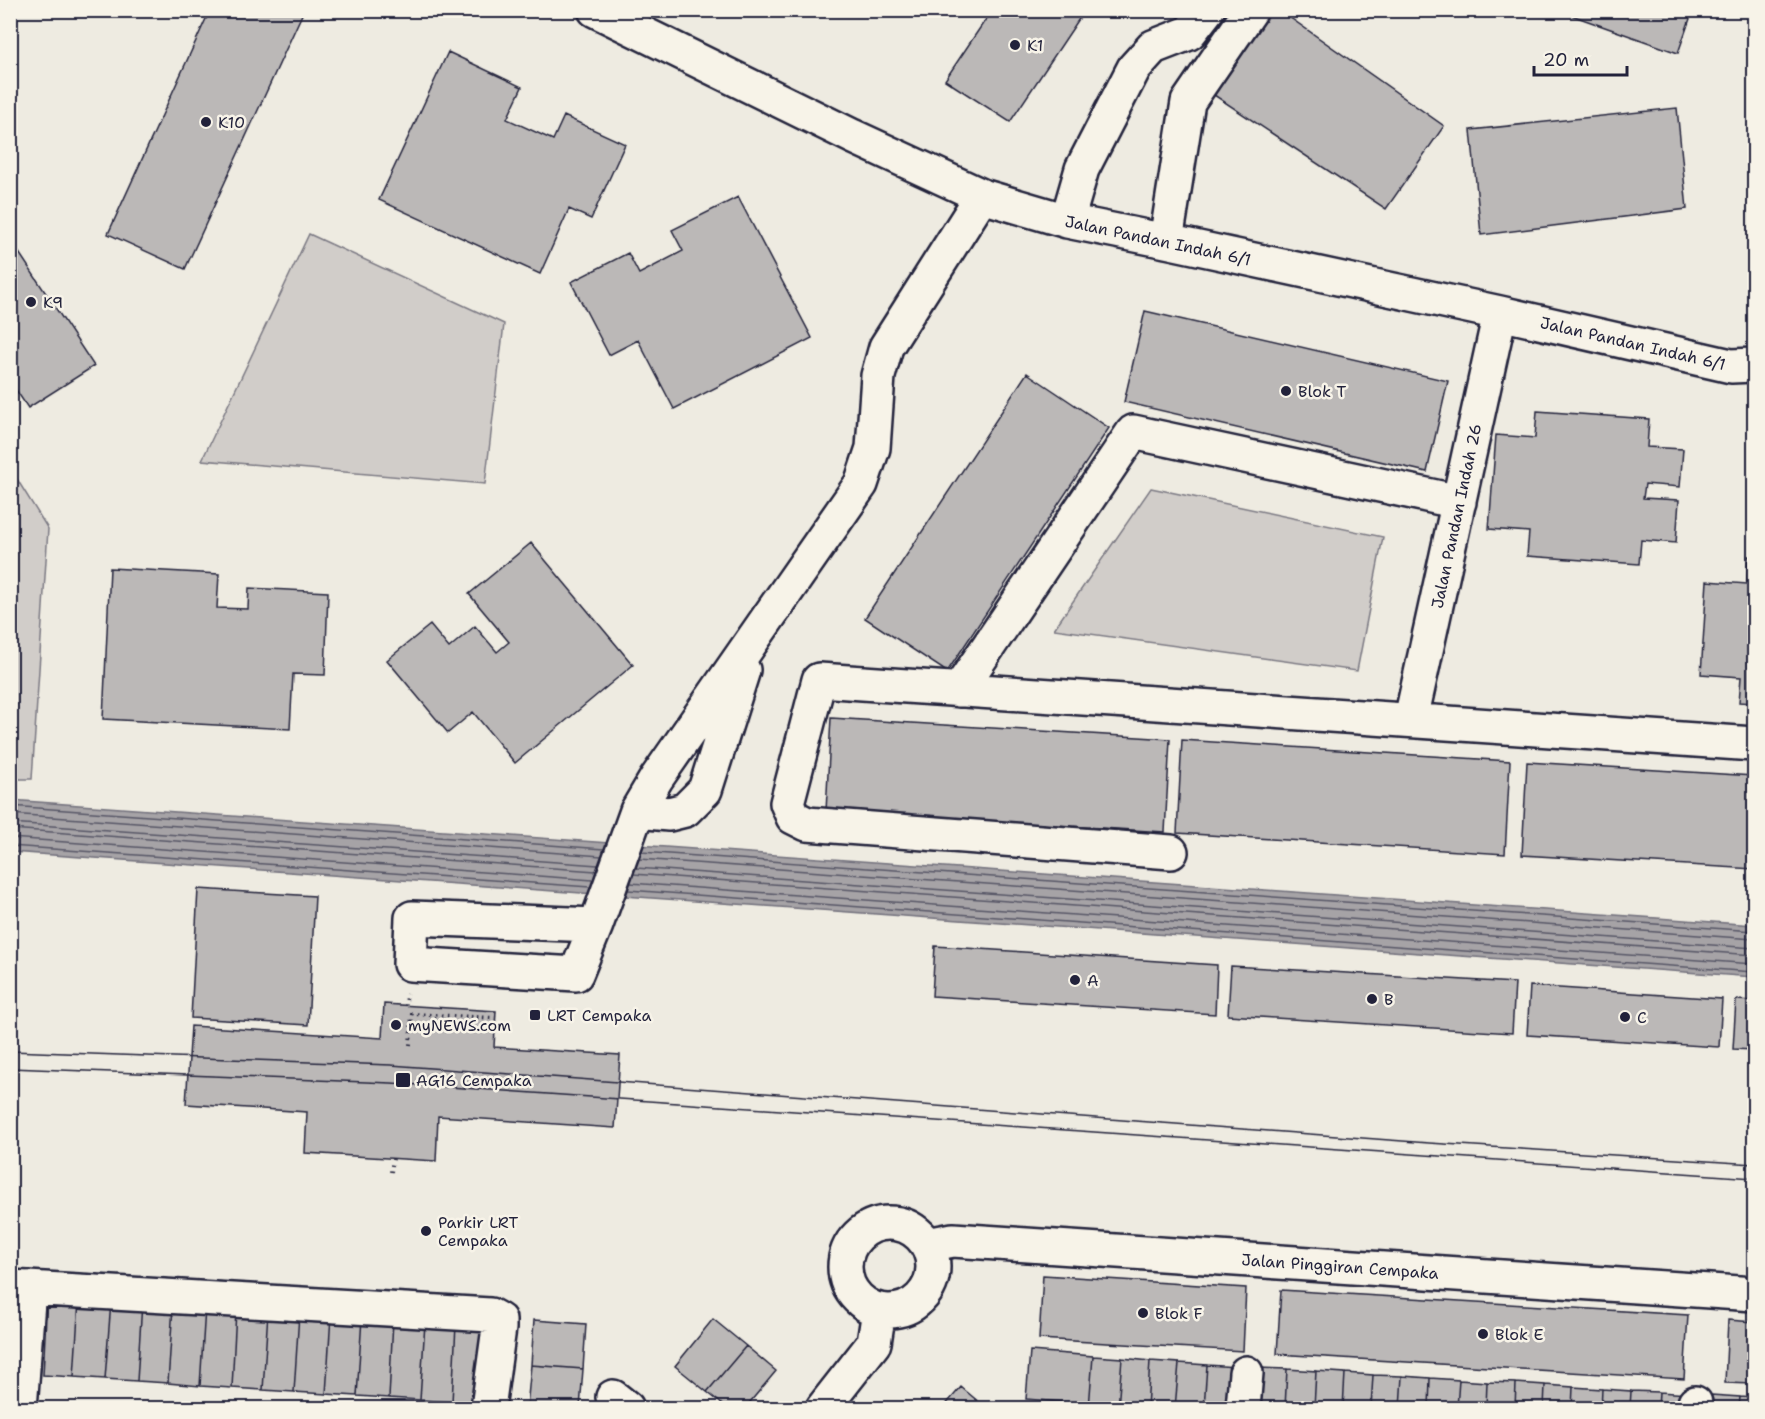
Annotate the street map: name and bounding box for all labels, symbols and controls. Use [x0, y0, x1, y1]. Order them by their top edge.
place label: K1 [1027, 35, 1043, 56]
marker: K1 [1008, 38, 1022, 52]
scale bar [1534, 39, 1627, 77]
text: 20 m [1543, 48, 1589, 72]
place label: K10 [218, 112, 245, 133]
marker: K10 [199, 115, 213, 129]
street label: Jalan Pandan Indah 6/1 [1063, 210, 1253, 270]
place label: K9 [43, 292, 63, 313]
marker: K9 [24, 295, 38, 309]
street label: Jalan Pandan Indah 6/1 [1538, 312, 1728, 375]
place label: Blok T [1298, 381, 1347, 402]
marker: Blok T [1279, 384, 1293, 398]
street label: Jalan Pandan Indah 26 [1427, 422, 1486, 610]
place label: A [1087, 970, 1099, 991]
marker: A [1068, 973, 1082, 987]
place label: B [1384, 989, 1393, 1010]
marker: B [1365, 992, 1379, 1006]
place label: LRT Cempaka [547, 1005, 652, 1026]
place label: C [1637, 1007, 1647, 1028]
marker: LRT Cempaka [528, 1008, 542, 1022]
marker: C [1618, 1010, 1632, 1024]
place label: myNEWS.com [408, 1015, 511, 1036]
marker: myNEWS.com [389, 1018, 403, 1032]
place label: AG16 Cempaka [416, 1070, 532, 1091]
marker: AG16 Cempaka [394, 1071, 412, 1089]
place label: Parkir LRT Cempaka [438, 1212, 519, 1251]
marker: Parkir LRT Cempaka [419, 1224, 433, 1238]
street label: Jalan Pinggiran Cempaka [1241, 1249, 1439, 1284]
place label: Blok F [1155, 1303, 1203, 1324]
marker: Blok F [1136, 1306, 1150, 1320]
place label: Blok E [1495, 1324, 1544, 1345]
marker: Blok E [1476, 1327, 1490, 1341]

